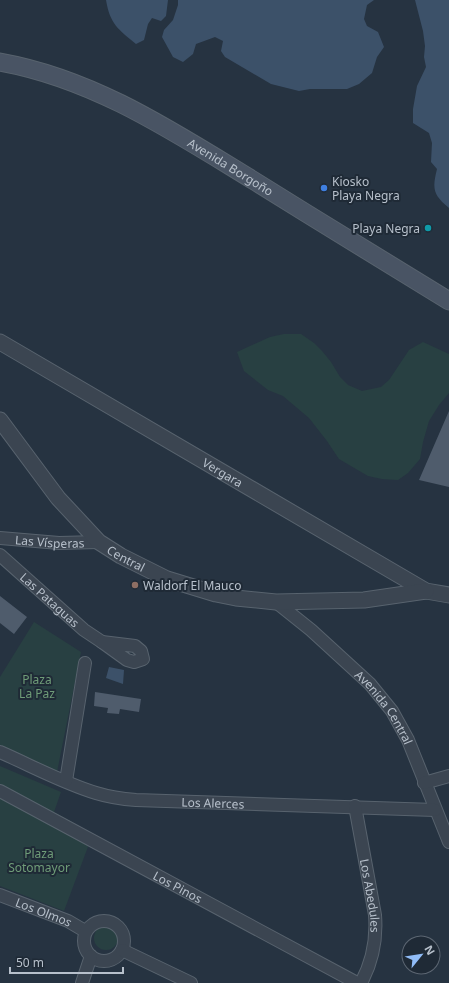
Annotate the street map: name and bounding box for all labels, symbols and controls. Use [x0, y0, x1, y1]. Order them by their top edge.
street label: Avenida Borgoño [185, 134, 277, 199]
place label: Kiosko Playa Negra [332, 173, 400, 204]
marker: Kiosko Playa Negra [319, 183, 329, 193]
place label: Playa Negra [352, 220, 420, 237]
marker: Playa Negra [423, 223, 433, 233]
street label: Vergara [199, 454, 246, 491]
street label: Las Vísperas [15, 531, 85, 552]
street label: Central [104, 541, 148, 575]
street label: Las Pataguas [17, 569, 84, 631]
place label: Waldorf El Mauco [143, 577, 242, 594]
marker: Waldorf El Mauco [130, 580, 140, 590]
street label: Avenida Central [351, 666, 417, 747]
park label: Plaza La Paz [19, 671, 55, 702]
street label: Los Alerces [181, 793, 245, 812]
park label: Plaza Sotomayor [8, 845, 70, 876]
street label: Los Abedules [356, 857, 384, 933]
street label: Los Pinos [150, 867, 206, 907]
street label: Los Olmos [13, 893, 76, 930]
north arrow [401, 935, 441, 975]
text: N [421, 942, 439, 957]
scale bar [10, 949, 123, 975]
text: 50 m [16, 954, 44, 971]

